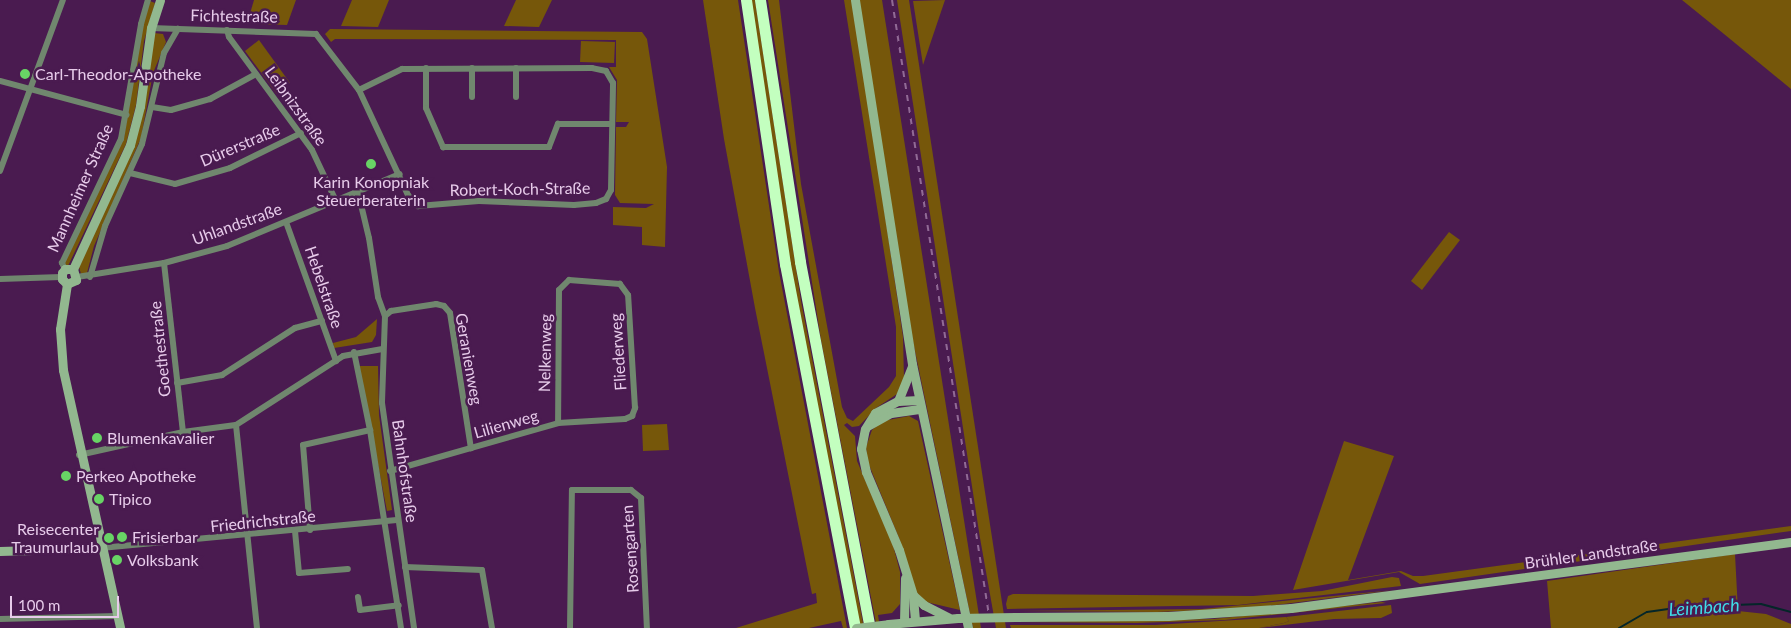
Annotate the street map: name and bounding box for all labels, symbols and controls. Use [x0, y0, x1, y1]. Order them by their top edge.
street label: Fichtestraße [190, 6, 278, 26]
street label: Leibnizstraße [261, 63, 331, 149]
place label: Carl-Theodor-Apotheke [35, 64, 201, 84]
marker: Carl-Theodor-Apotheke [19, 68, 31, 80]
street label: Dürerstraße [197, 120, 283, 170]
street label: Mannheimer Straße [43, 121, 117, 255]
marker: Karin Konopniak Steuerberaterin [365, 158, 377, 170]
place label: Karin Konopniak Steuerberaterin [313, 172, 429, 210]
street label: Robert-Koch-Straße [450, 178, 590, 200]
street label: Uhlandstraße [189, 199, 285, 249]
street label: Hebelstraße [301, 243, 347, 331]
street label: Goethestraße [145, 300, 175, 398]
street label: Geranienweg [451, 312, 487, 406]
street label: Fliederweg [606, 313, 630, 391]
street label: Nelkenweg [535, 314, 555, 392]
street label: Lilienweg [472, 406, 540, 442]
street label: Bahnhofstraße [388, 418, 422, 524]
place label: Blumenkavalier [107, 428, 214, 448]
marker: Blumenkavalier [91, 432, 103, 444]
place label: Perkeo Apotheke [76, 466, 197, 486]
marker: Perkeo Apotheke [60, 470, 72, 482]
place label: Tipico [109, 489, 152, 509]
marker: Tipico [93, 493, 105, 505]
street label: Rosengarten [617, 504, 643, 594]
street label: Friedrichstraße [209, 506, 317, 536]
place label: Reisecenter Traumurlaub [11, 519, 99, 557]
place label: Frisierbar [132, 527, 198, 547]
marker: Frisierbar [116, 531, 128, 543]
marker: Reisecenter Traumurlaub [103, 532, 115, 544]
street label: Brühler Landstraße [1523, 535, 1659, 573]
place label: Volksbank [127, 550, 199, 570]
marker: Volksbank [111, 554, 123, 566]
scale bar [12, 586, 121, 618]
water label: Leimbach [1668, 594, 1740, 620]
text: 100 m [18, 596, 60, 614]

